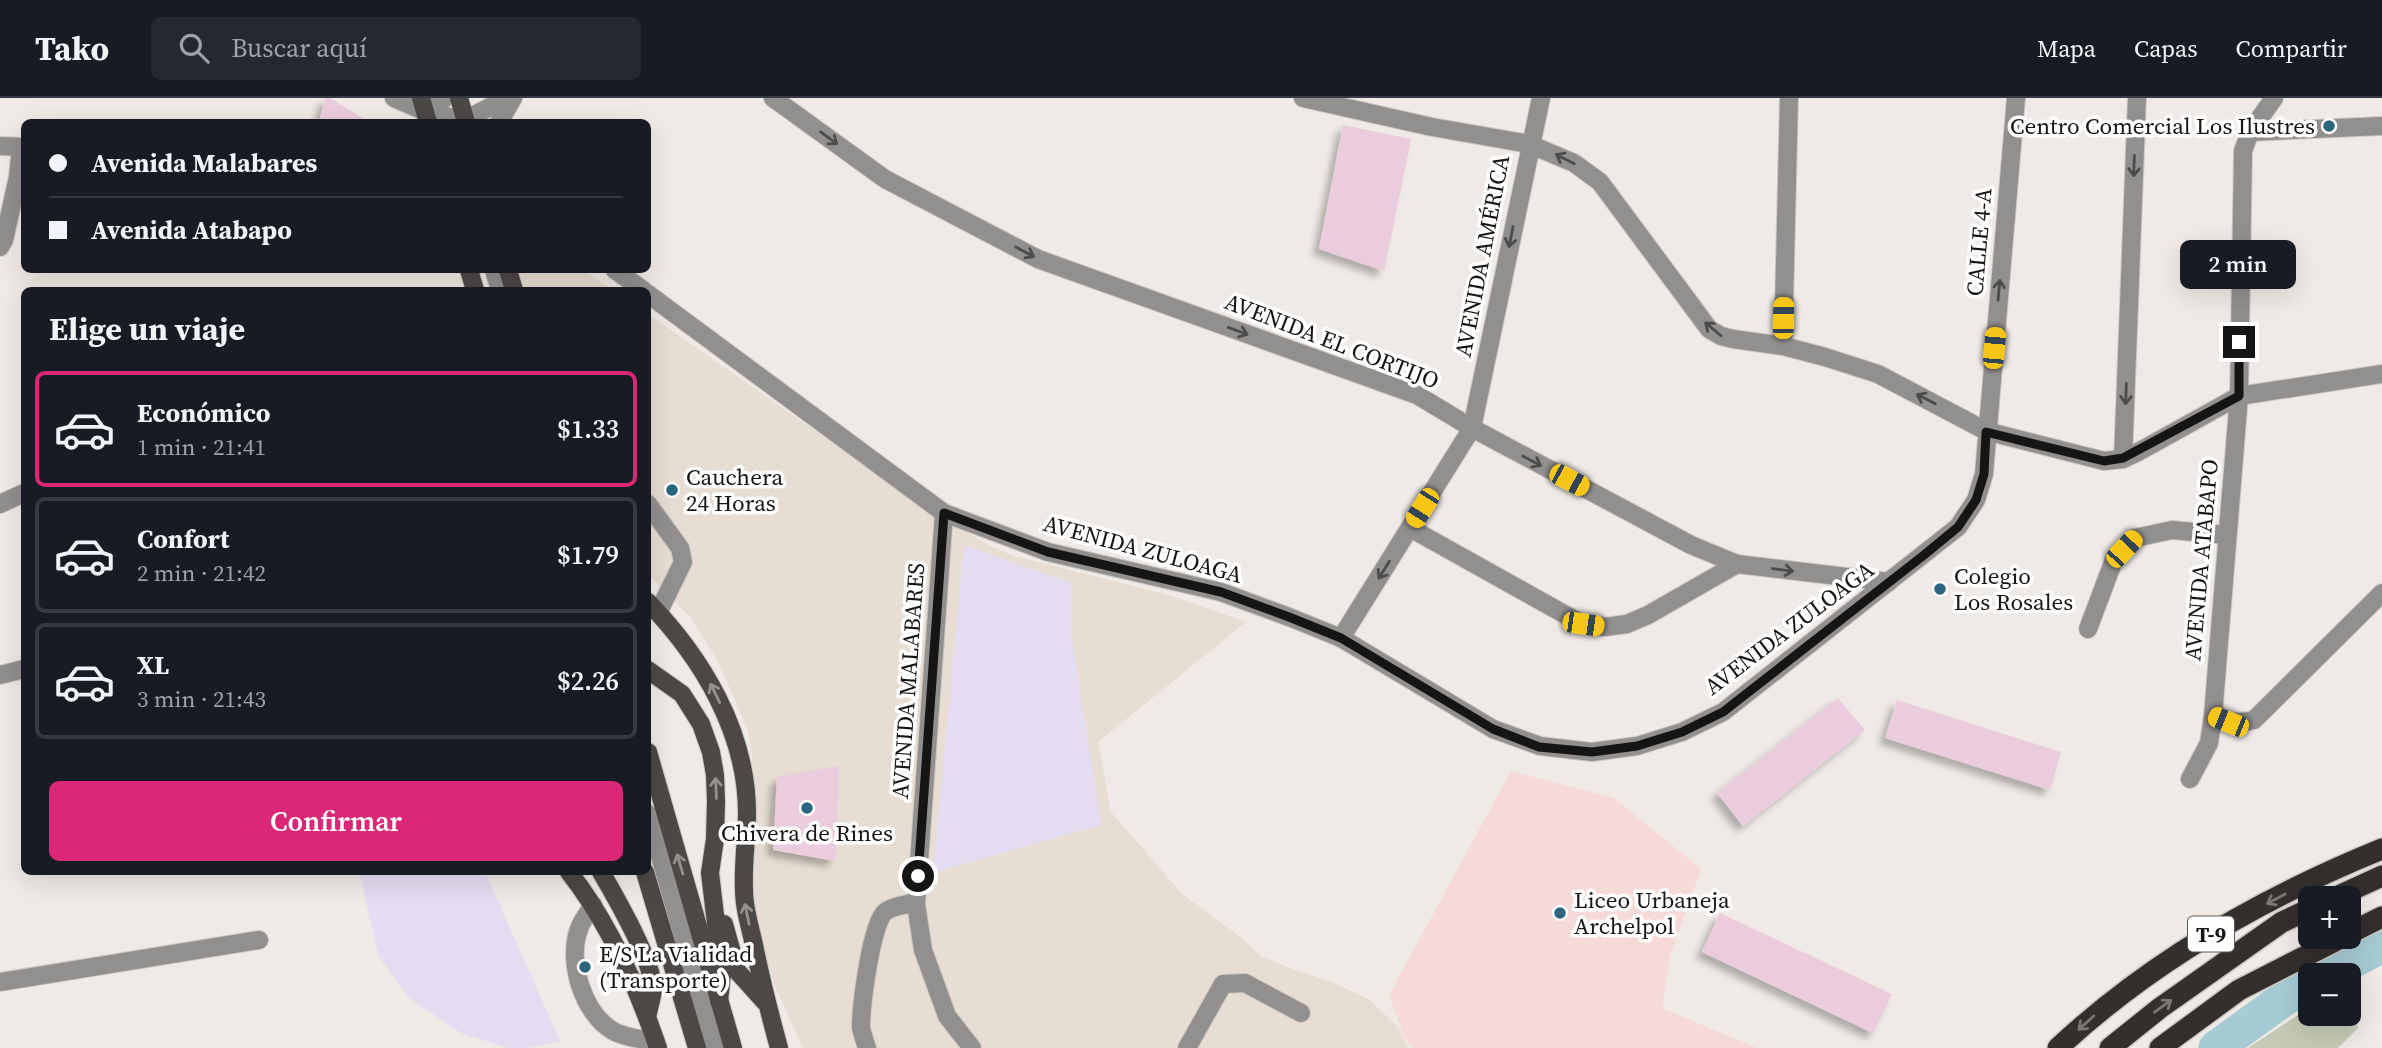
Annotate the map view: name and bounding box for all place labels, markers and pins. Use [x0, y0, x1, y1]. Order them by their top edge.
place label: Centro Comercial Los Ilustres [2010, 110, 2315, 142]
marker: Centro Comercial Los Ilustres [2321, 118, 2337, 134]
place label: Cauchera 24 Horas [686, 461, 783, 519]
marker: Cauchera 24 Horas [664, 482, 680, 498]
place label: Colegio Los Rosales [1954, 560, 2073, 618]
marker: Colegio Los Rosales [1932, 581, 1948, 597]
marker: Chivera de Rines [799, 800, 815, 816]
place label: Chivera de Rines [721, 817, 893, 849]
place label: Liceo Urbaneja Archelpol [1574, 884, 1730, 942]
marker: Liceo Urbaneja Archelpol [1552, 905, 1568, 921]
place label: E/S La Vialidad (Transporte) [599, 938, 752, 996]
marker: E/S La Vialidad (Transporte) [577, 959, 593, 975]

